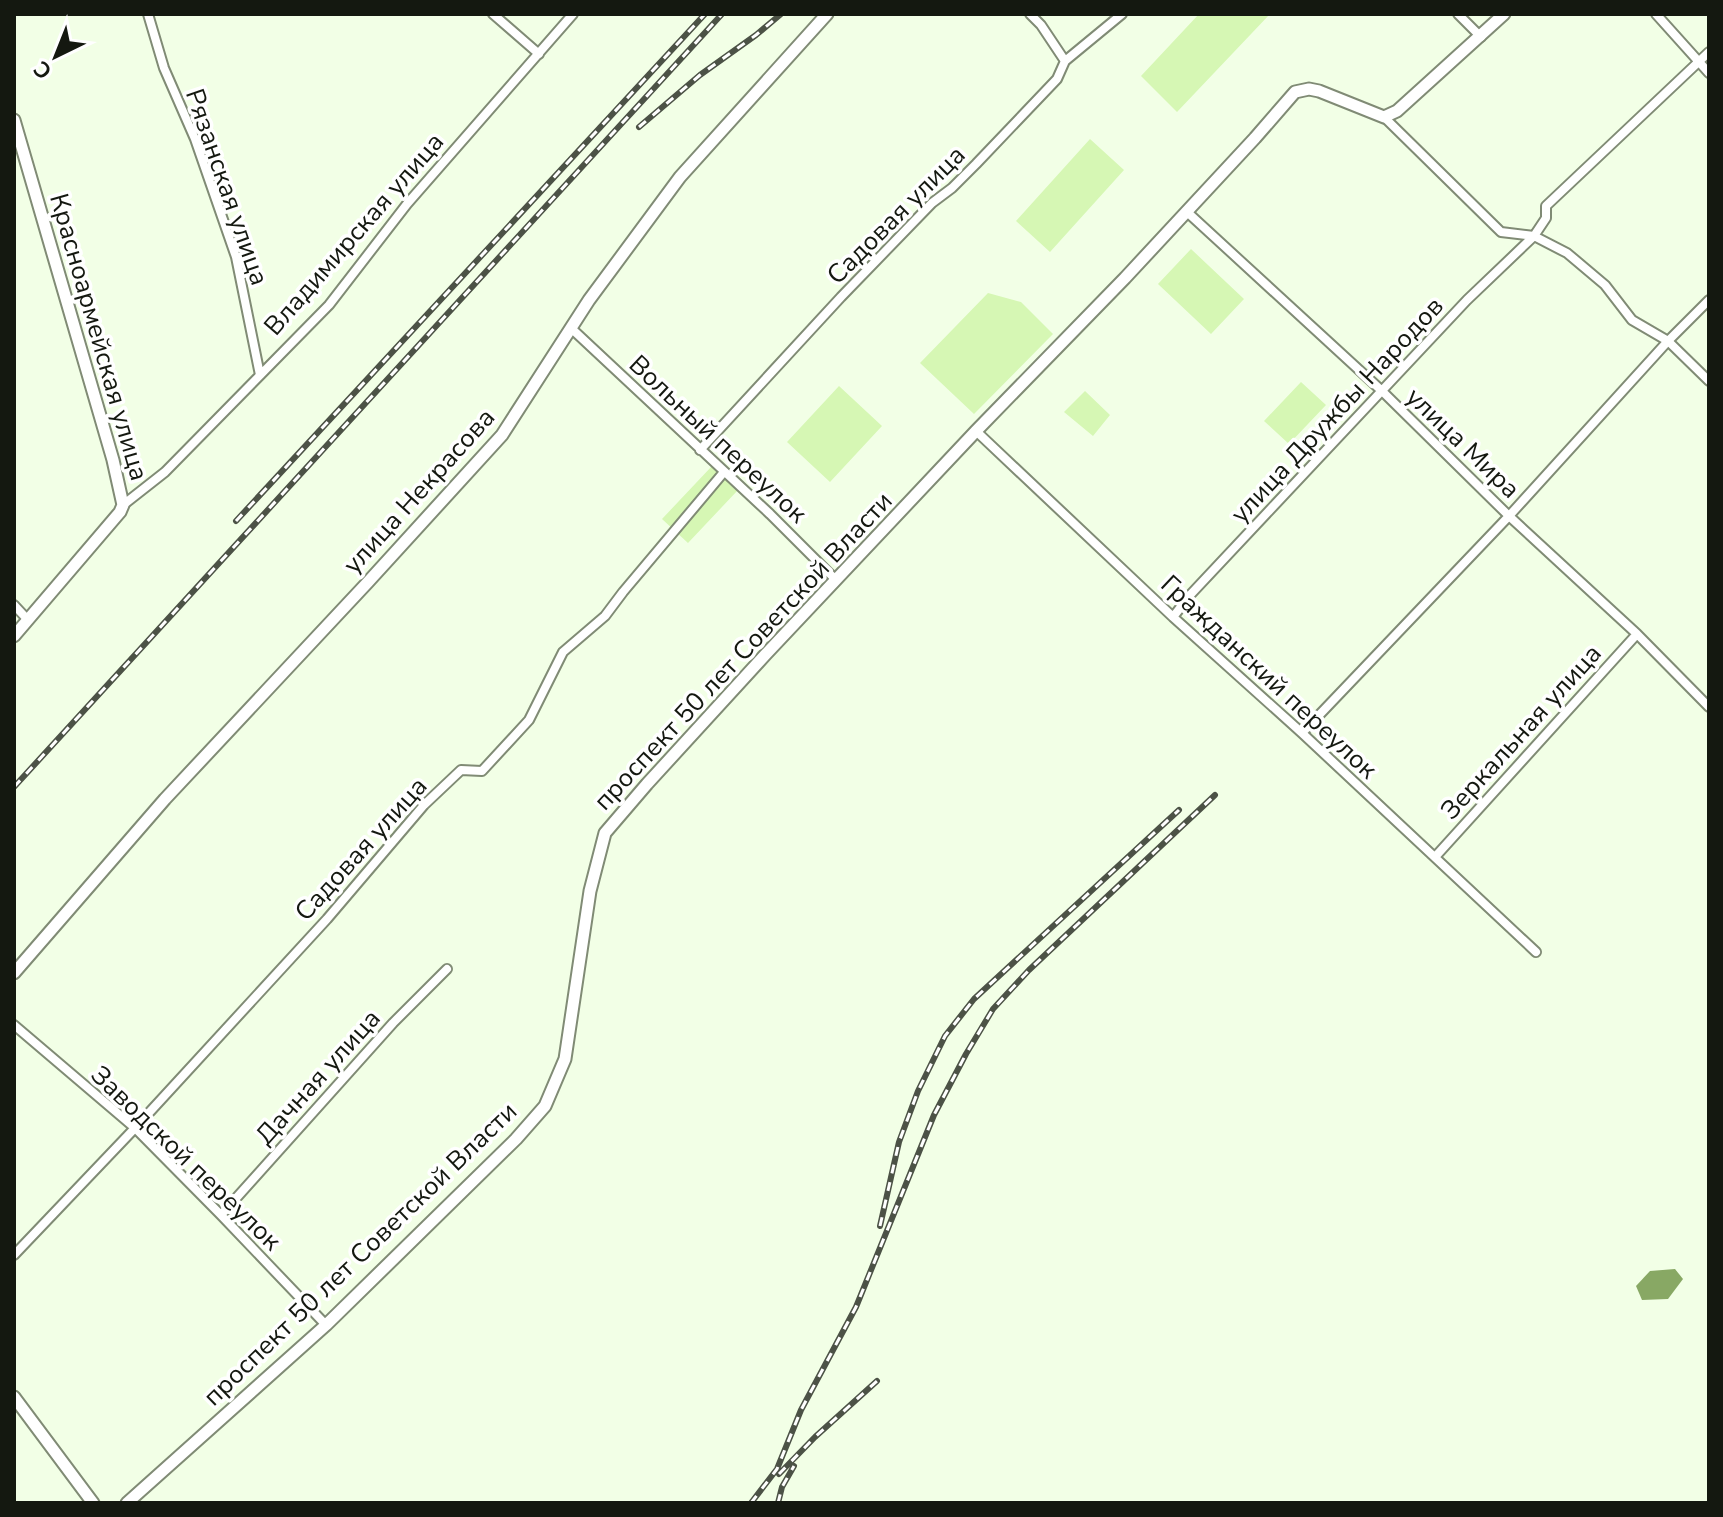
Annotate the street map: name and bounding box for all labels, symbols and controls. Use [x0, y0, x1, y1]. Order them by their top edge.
north arrow [16, 16, 96, 96]
text: С [27, 54, 59, 86]
street label: Рязанская улица [177, 84, 277, 290]
street label: Владимирская улица [256, 125, 452, 343]
street label: Садовая улица [819, 138, 973, 292]
street label: Красноармейская улица [41, 189, 157, 485]
street label: улица Дружбы Народов [1223, 289, 1451, 531]
street label: Вольный переулок [621, 347, 815, 531]
street label: улица Мира [1398, 380, 1528, 506]
street label: улица Некрасова [335, 401, 503, 581]
street label: проспект 50 лет Советской Власти [586, 484, 900, 818]
street label: Гражданский переулок [1153, 567, 1385, 787]
street label: Зеркальная улица [1433, 637, 1609, 827]
street label: Садовая улица [287, 769, 435, 929]
street label: Дачная улица [248, 1002, 388, 1152]
street label: Заводской переулок [83, 1058, 289, 1258]
street label: проспект 50 лет Советской Власти [195, 1094, 525, 1414]

